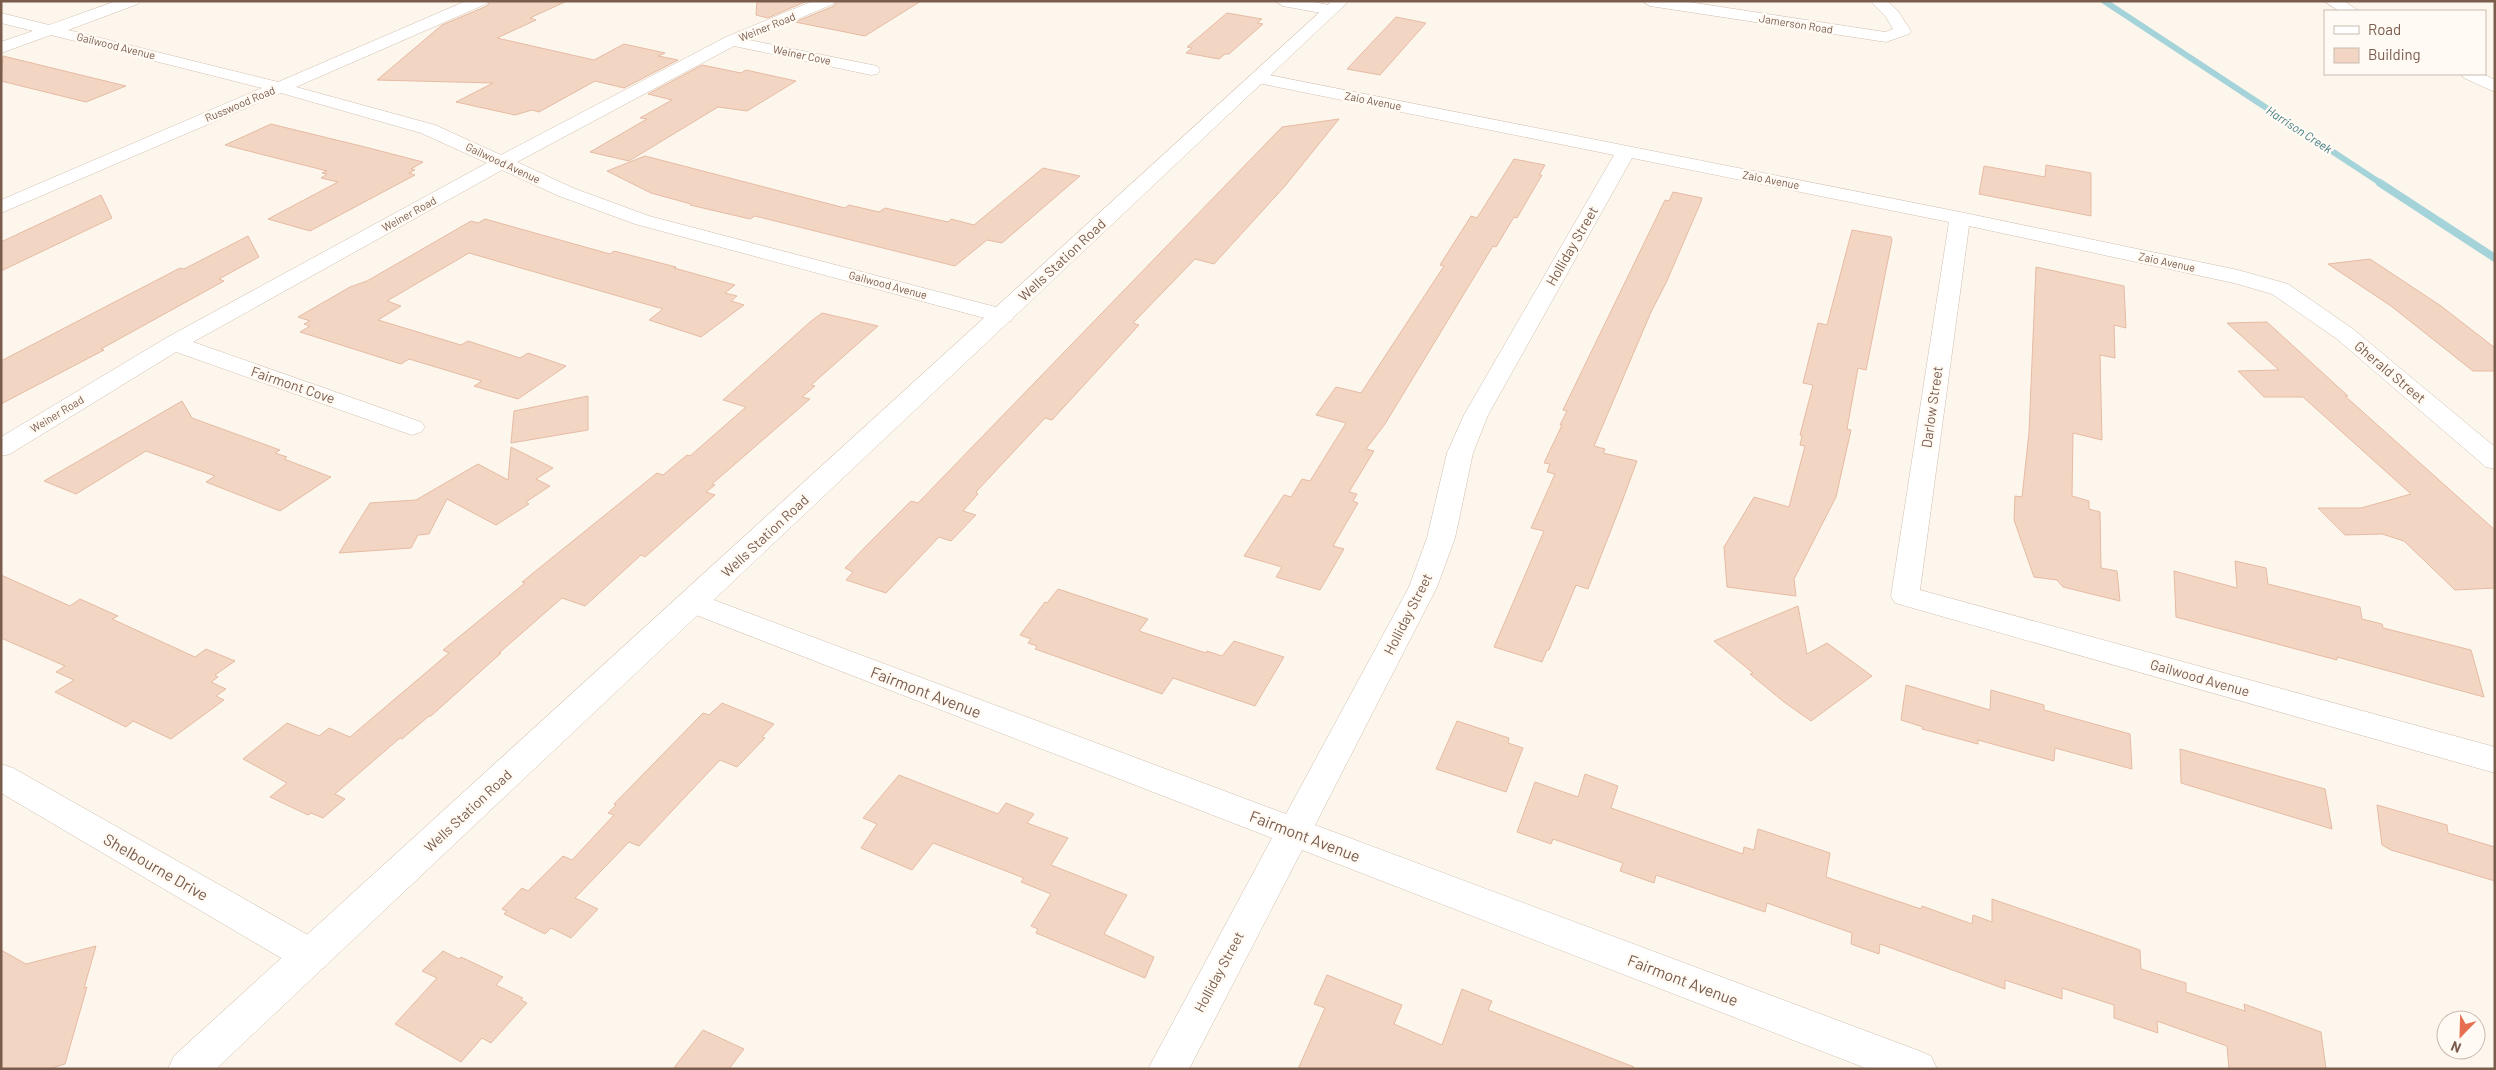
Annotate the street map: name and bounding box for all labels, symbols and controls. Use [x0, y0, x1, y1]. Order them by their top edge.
street label: Weiner Road [737, 9, 797, 44]
legend [2324, 10, 2486, 75]
street label: Jamerson Road [1758, 11, 1834, 36]
text: Road [2368, 20, 2401, 38]
street label: Gailwood Avenue [75, 29, 157, 62]
street label: Weiner Cove [772, 42, 832, 67]
text: Building [2368, 45, 2421, 63]
street label: Russwood Road [203, 83, 277, 124]
street label: Zaio Avenue [1344, 89, 1403, 112]
water label: Harrison Creek [2264, 103, 2335, 156]
street label: Gailwood Avenue [464, 140, 543, 186]
street label: Zaio Avenue [1742, 168, 1801, 191]
street label: Weiner Road [379, 193, 438, 234]
street label: Holliday Street [1542, 203, 1601, 289]
street label: Wells Station Road [1015, 215, 1109, 304]
street label: Zaio Avenue [2138, 249, 2197, 274]
street label: Gailwood Avenue [848, 268, 929, 301]
street label: Gherald Street [2351, 337, 2429, 406]
street label: Fairmont Cove [249, 362, 337, 407]
street label: Darlow Street [1917, 365, 1946, 449]
street label: Weiner Road [28, 393, 86, 435]
street label: Wells Station Road [718, 491, 812, 580]
street label: Holliday Street [1380, 570, 1435, 657]
street label: Gailwood Avenue [2149, 655, 2252, 700]
street label: Fairmont Avenue [868, 662, 984, 721]
street label: Wells Station Road [421, 766, 515, 855]
street label: Fairmont Avenue [1247, 806, 1363, 865]
street label: Shelbourne Drive [101, 829, 212, 904]
street label: Holliday Street [1190, 928, 1247, 1015]
street label: Fairmont Avenue [1625, 950, 1741, 1009]
north arrow [2436, 1010, 2486, 1060]
text: N [2448, 1038, 2463, 1057]

